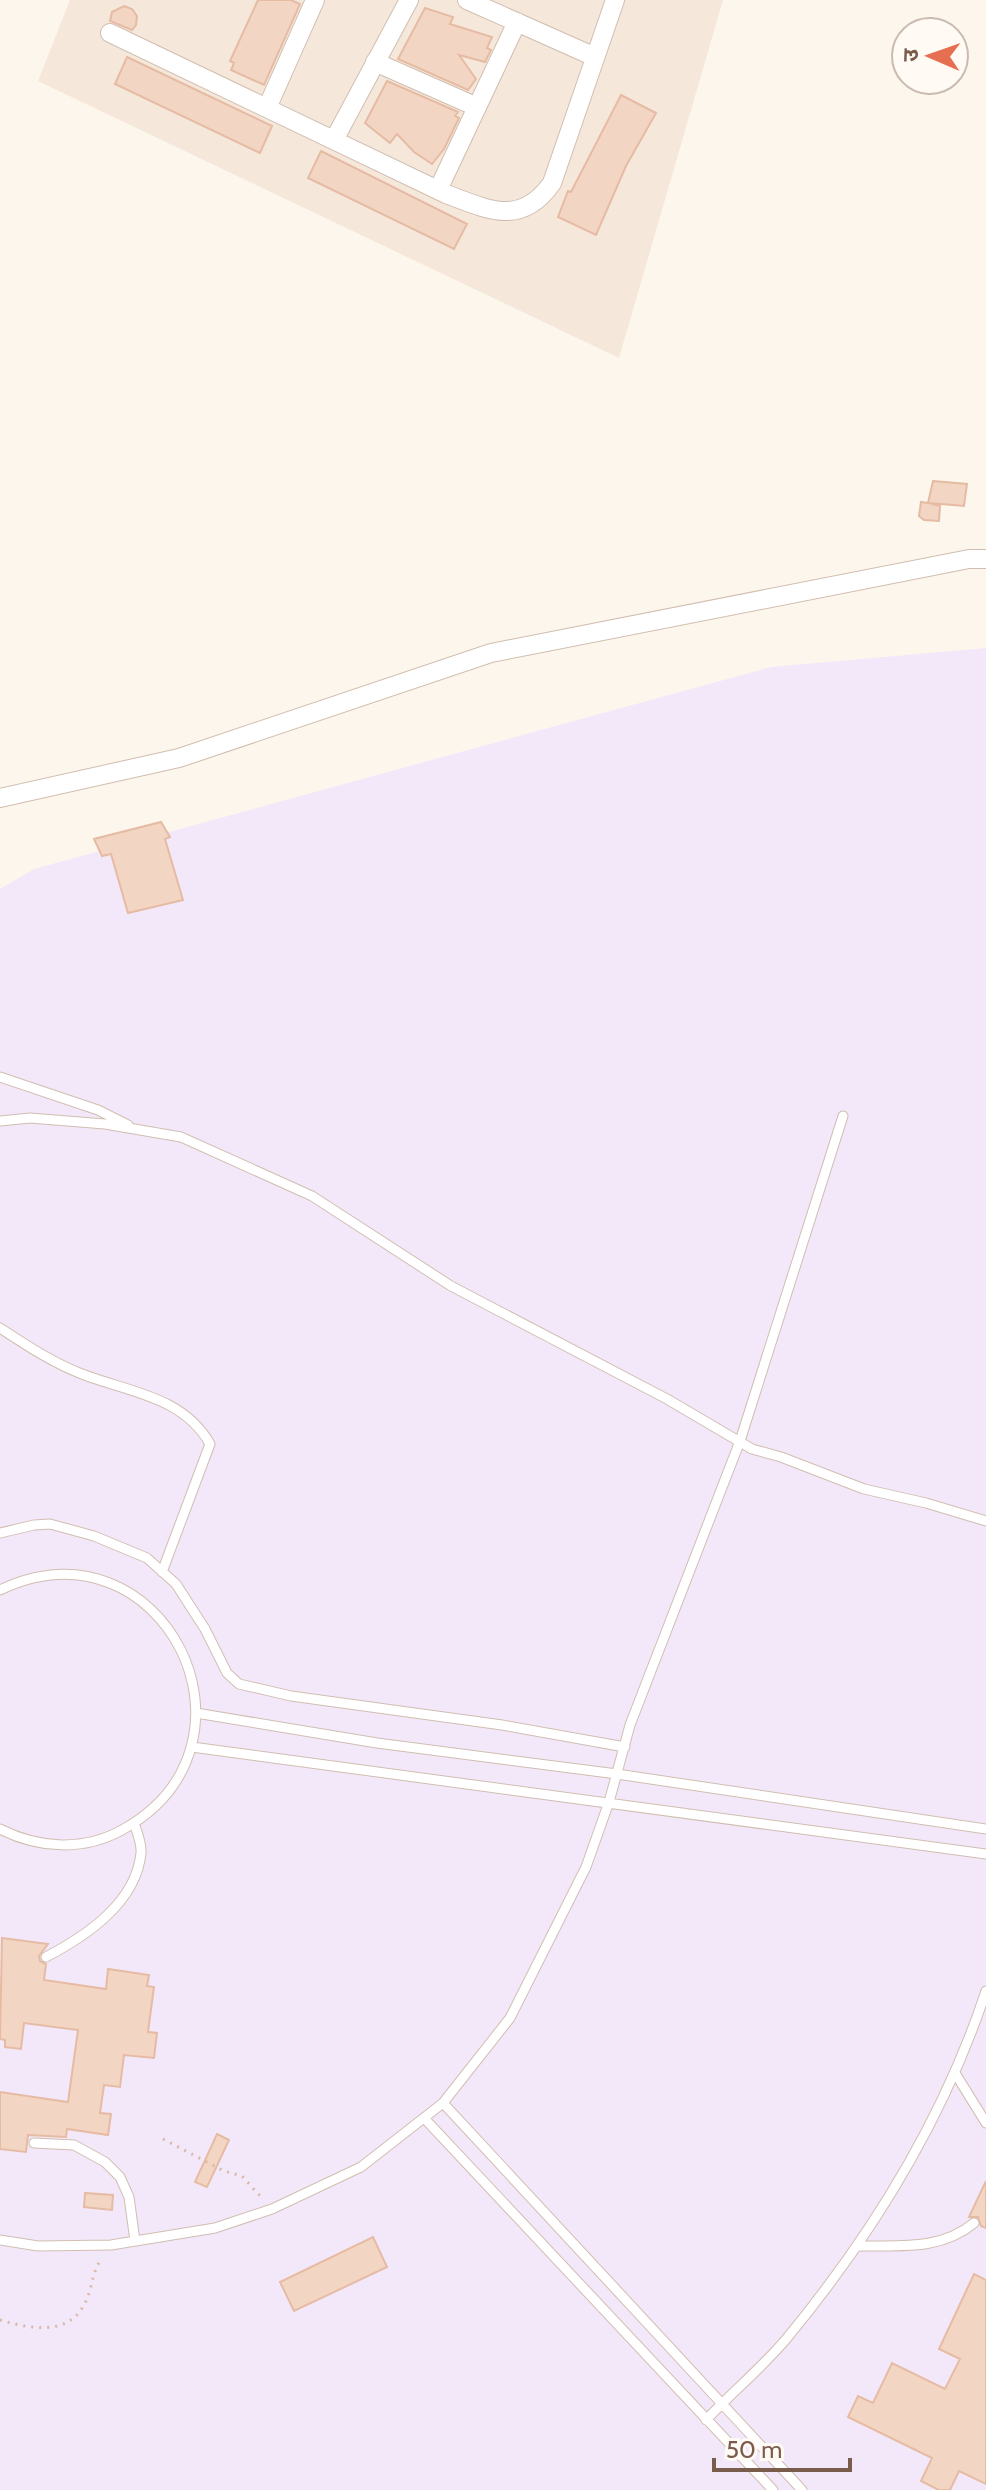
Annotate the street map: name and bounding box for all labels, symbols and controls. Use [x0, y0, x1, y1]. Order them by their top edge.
north arrow [890, 16, 970, 96]
text: उ [897, 47, 924, 62]
scale bar [714, 2422, 850, 2472]
text: 50 m [726, 2435, 782, 2464]

